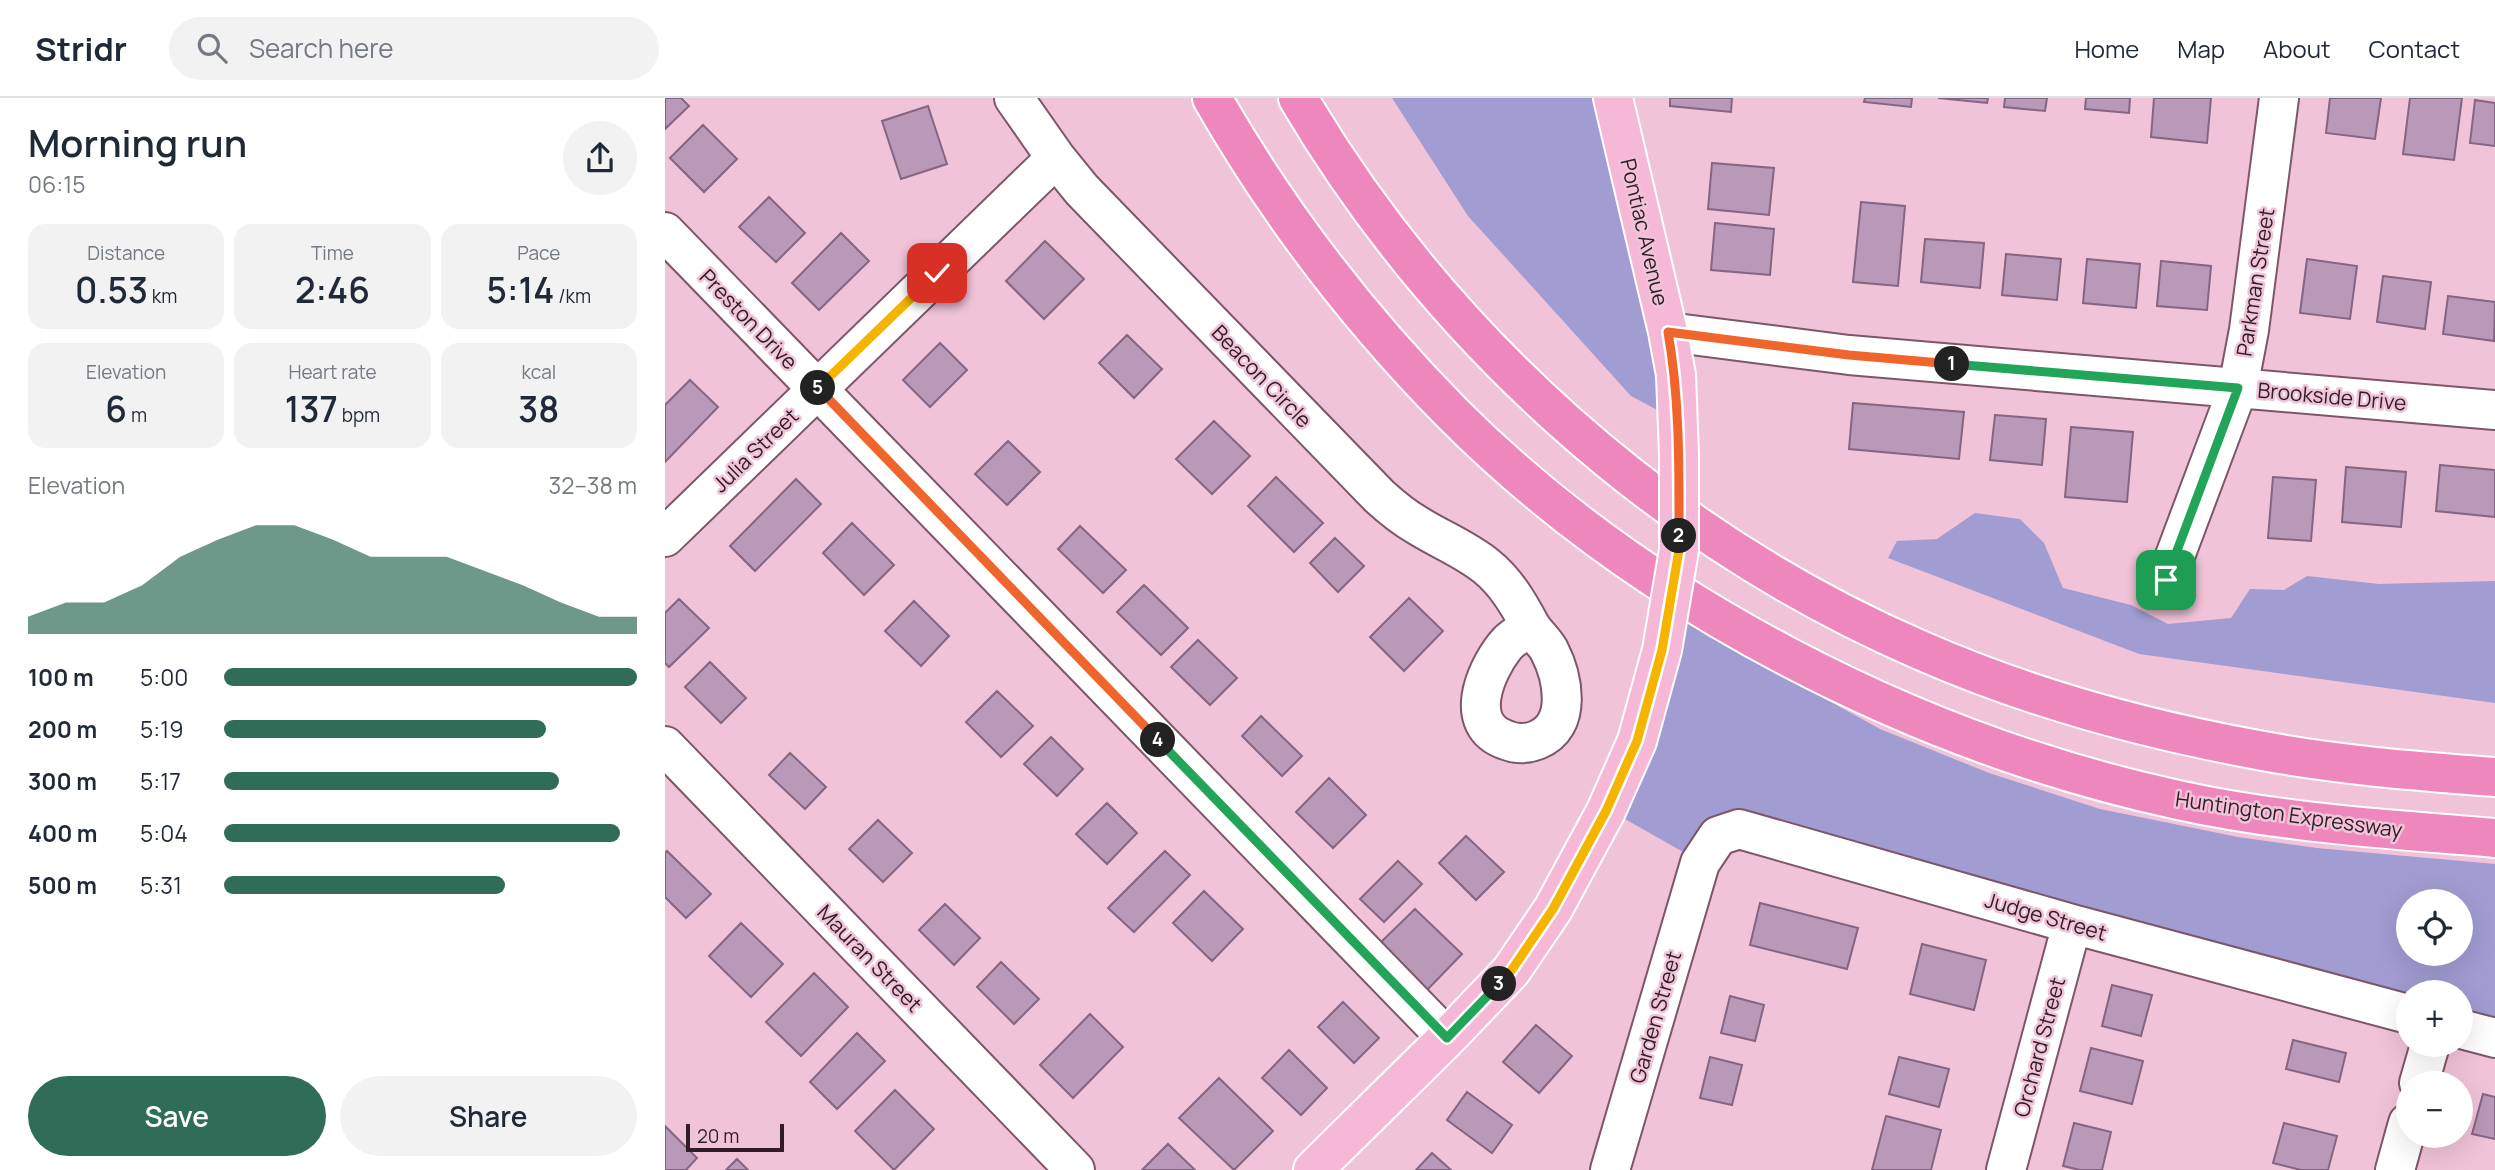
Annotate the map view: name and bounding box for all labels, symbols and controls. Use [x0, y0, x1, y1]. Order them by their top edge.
search box [169, 17, 659, 80]
text: Stridr [35, 26, 127, 71]
icon: search [193, 29, 231, 67]
text: Search here [249, 30, 393, 66]
text: Home [2074, 32, 2139, 65]
text: Map [2177, 32, 2225, 65]
text: About [2263, 32, 2331, 65]
text: Contact [2369, 32, 2460, 65]
text: Morning run [28, 116, 247, 168]
button: share [563, 121, 637, 195]
street label: Pontiac Avenue [1614, 156, 1676, 308]
text: 06:15 [28, 168, 85, 200]
street label: Parkman Street [2229, 206, 2281, 358]
text: Distance [87, 240, 165, 266]
text: Time [311, 240, 354, 266]
text: Pace [517, 240, 560, 266]
pin [907, 243, 967, 303]
icon: check [918, 254, 956, 292]
street label: Preston Drive [694, 263, 804, 375]
text: 0.53 [75, 266, 148, 314]
text: 2:46 [295, 266, 370, 314]
text: 5:14 [487, 266, 554, 314]
text: km [148, 283, 177, 309]
text: /km [554, 283, 591, 309]
street label: Beacon Circle [1206, 319, 1318, 433]
pin: 1 [1935, 346, 1969, 382]
text: 1 [1947, 350, 1956, 376]
text: Elevation [86, 359, 166, 385]
text: Heart rate [288, 359, 377, 385]
text: kcal [521, 359, 556, 385]
pin: 5 [801, 370, 835, 406]
text: 5 [812, 374, 823, 400]
street label: Brookside Drive [2256, 376, 2408, 416]
text: 6 [105, 385, 127, 433]
text: 137 [285, 385, 338, 433]
text: 38 [518, 385, 559, 433]
text: m [127, 402, 147, 428]
text: bpm [338, 402, 380, 428]
street label: Julia Street [706, 402, 804, 498]
text: Elevation [28, 469, 125, 501]
text: 32–38 m [549, 469, 637, 501]
pin: 2 [1661, 518, 1697, 554]
text: 2 [1673, 522, 1684, 548]
pin [2136, 550, 2196, 610]
icon: arrive [2147, 561, 2185, 599]
text: 100 m [28, 661, 94, 693]
text: 5:00 [140, 661, 188, 693]
text: 200 m [28, 713, 97, 745]
text: 5:19 [140, 713, 183, 745]
pin: 4 [1141, 722, 1175, 758]
text: 4 [1152, 726, 1163, 752]
text: 300 m [28, 765, 97, 797]
text: 5:17 [140, 765, 181, 797]
street label: Huntington Expressway [2174, 784, 2404, 844]
text: 400 m [28, 817, 98, 849]
text: 5:04 [140, 817, 188, 849]
text: 500 m [28, 869, 97, 901]
text: 5:31 [140, 869, 182, 901]
street label: Judge Street [1982, 885, 2110, 947]
map controls [2396, 889, 2473, 1148]
button: locate [2396, 889, 2473, 966]
street label: Mauran Street [812, 898, 928, 1018]
street label: Garden Street [1623, 947, 1687, 1087]
pin: 3 [1481, 966, 1517, 1001]
text: 3 [1493, 970, 1504, 996]
street label: Orchard Street [2007, 974, 2071, 1120]
button: + [2396, 980, 2473, 1057]
button: − [2396, 1071, 2473, 1148]
button: Save [28, 1076, 326, 1156]
button: Share [340, 1076, 637, 1156]
scale bar [686, 1121, 784, 1153]
text: 20 m [697, 1123, 739, 1149]

